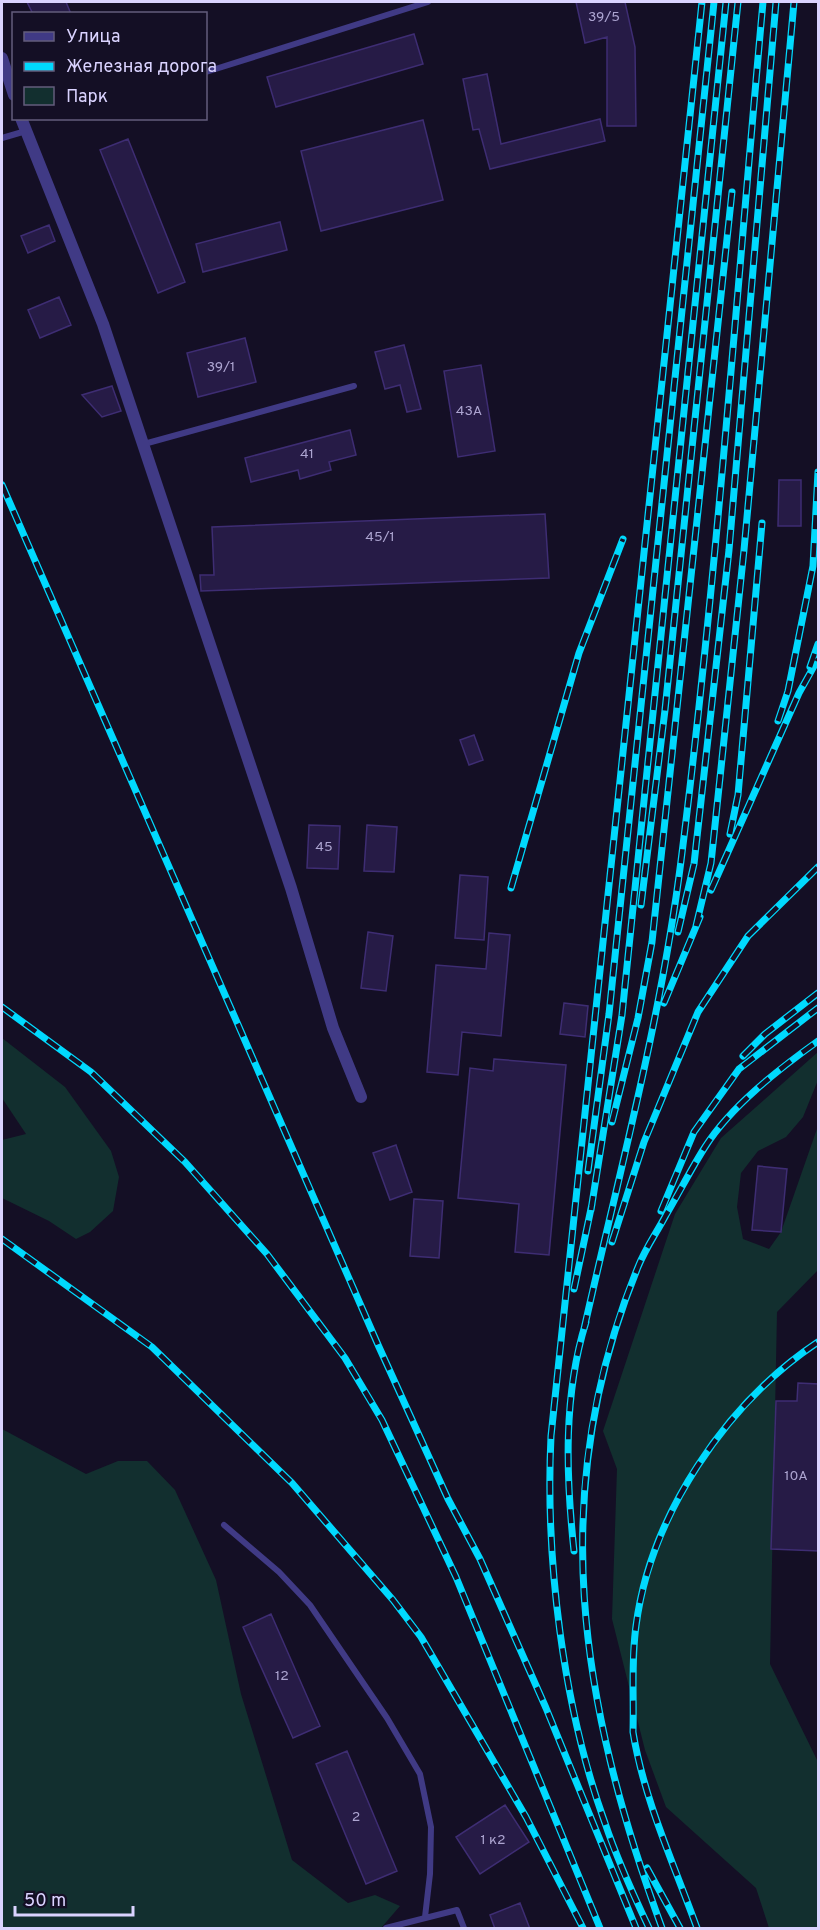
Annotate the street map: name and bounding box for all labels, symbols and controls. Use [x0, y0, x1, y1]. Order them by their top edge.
house number: 39/5 [588, 9, 620, 26]
legend [12, 12, 207, 120]
text: Улица [66, 26, 120, 49]
text: Железная дорога [66, 56, 217, 79]
text: Парк [66, 86, 108, 109]
house number: 39/1 [207, 359, 235, 376]
house number: 43А [456, 403, 482, 420]
house number: 41 [300, 446, 314, 463]
house number: 45/1 [365, 529, 395, 546]
house number: 45 [315, 839, 333, 856]
house number: 10А [784, 1468, 808, 1485]
house number: 12 [275, 1668, 289, 1685]
house number: 2 [352, 1809, 360, 1826]
house number: 1 к2 [480, 1832, 506, 1849]
scale bar [15, 1879, 134, 1917]
text: 50 m [24, 1890, 66, 1913]

